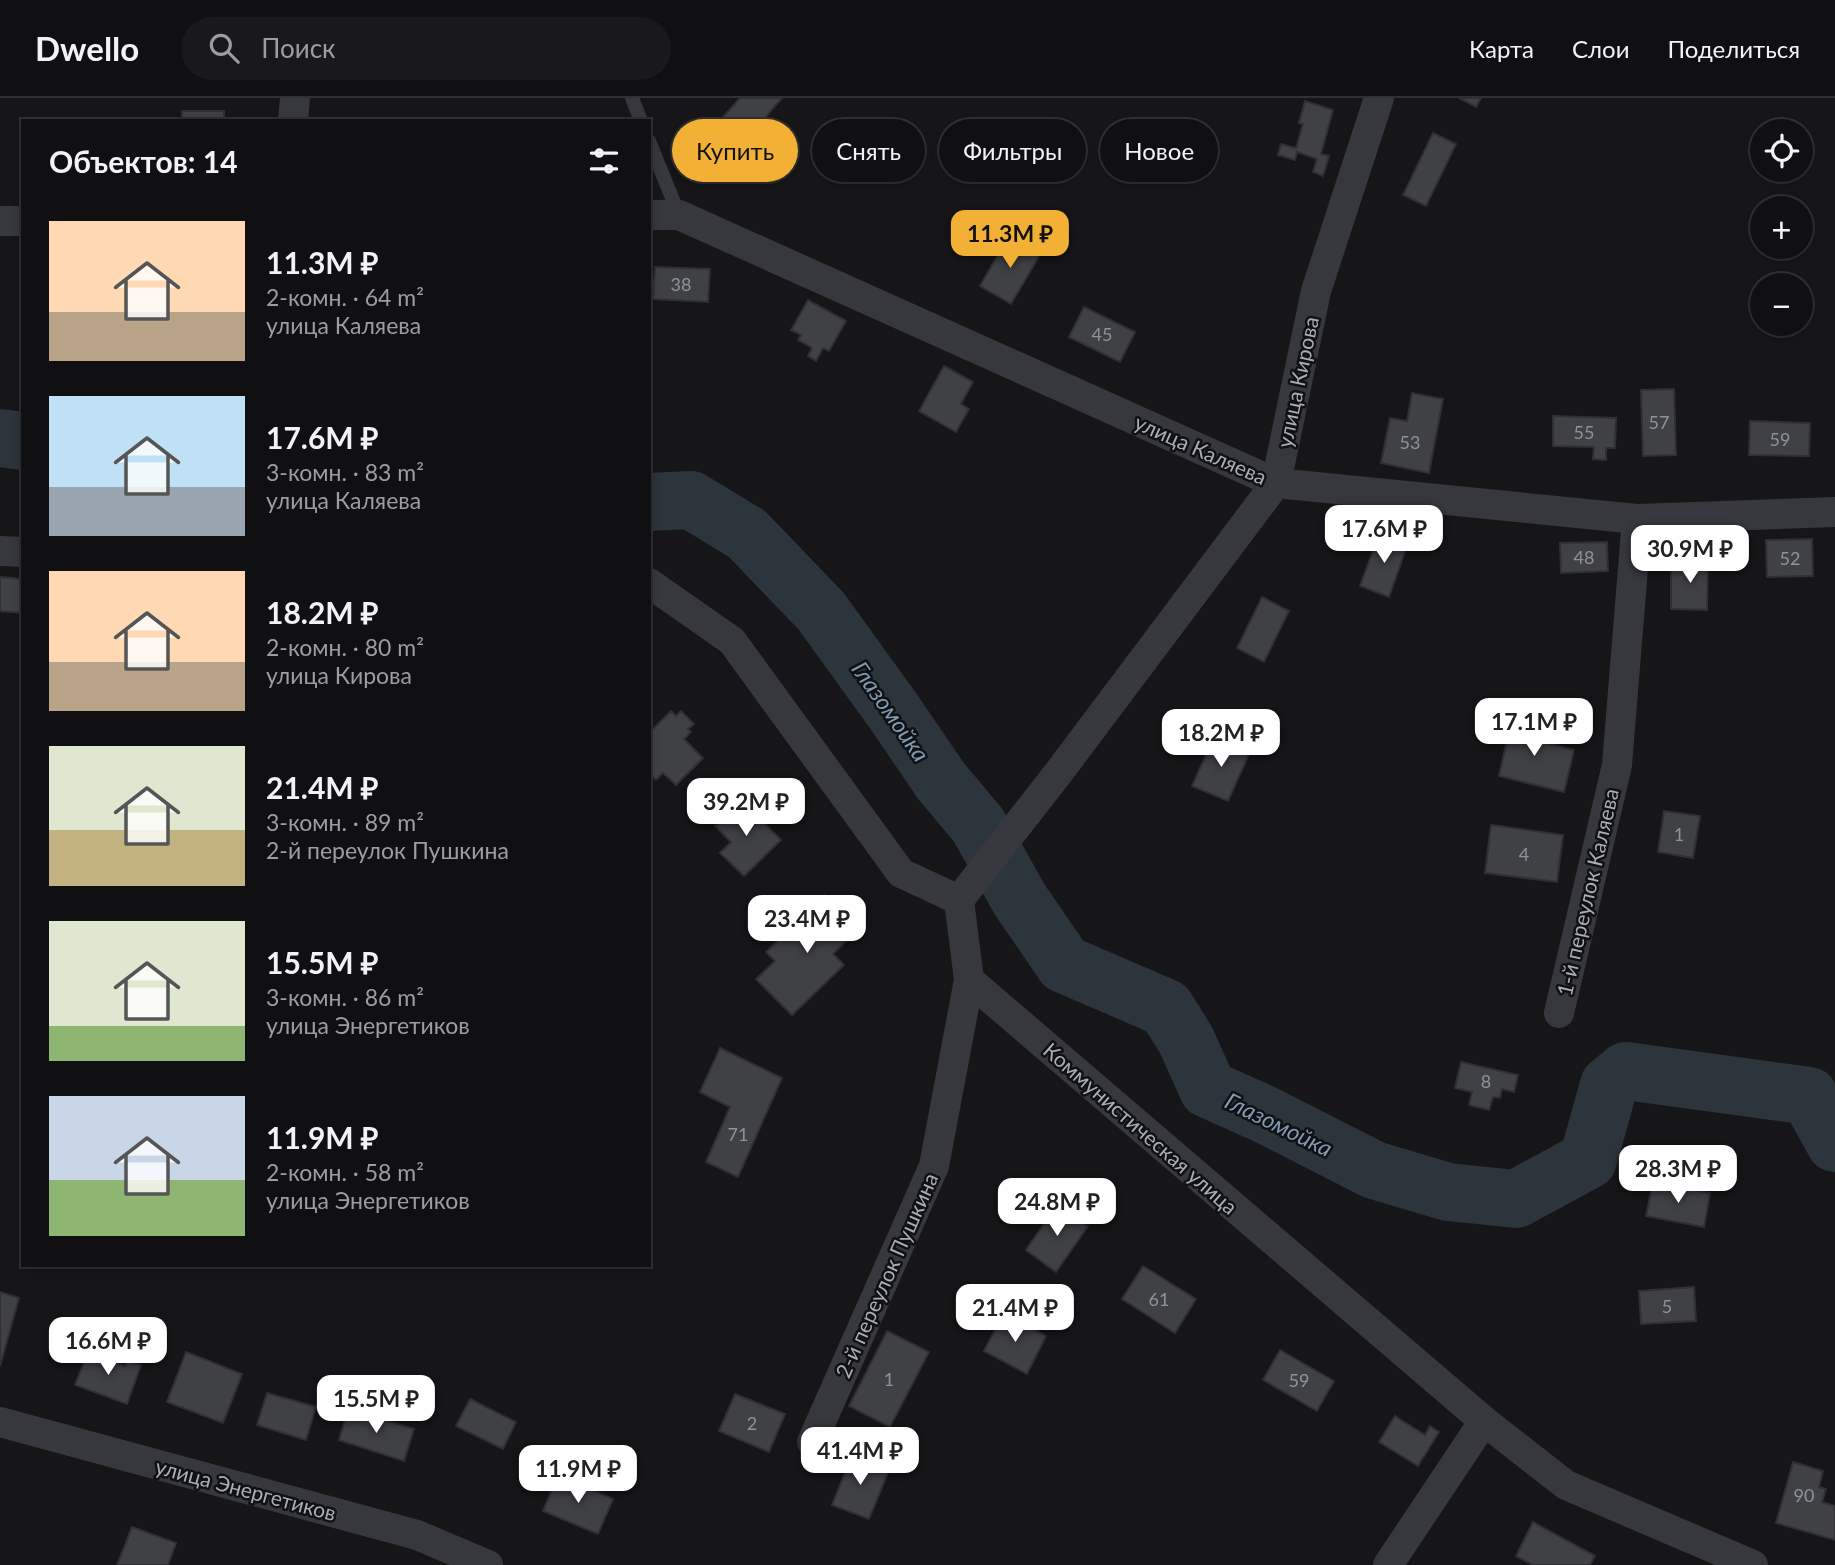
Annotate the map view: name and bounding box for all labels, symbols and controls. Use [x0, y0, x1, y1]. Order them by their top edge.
search box [181, 17, 671, 80]
text: Dwello [35, 28, 139, 68]
icon: search [205, 29, 243, 67]
text: Поиск [261, 32, 336, 64]
text: Карта [1469, 34, 1534, 63]
text: Слои [1572, 34, 1629, 63]
text: Поделиться [1667, 34, 1800, 63]
chip: Купить [672, 119, 798, 182]
chip: Снять [812, 119, 925, 182]
chip: Фильтры [939, 119, 1086, 182]
chip: Новое [1100, 119, 1218, 182]
map controls [1750, 119, 1813, 336]
button: locate [1750, 119, 1813, 182]
icon: filters [585, 142, 623, 180]
text: Объектов: 14 [49, 143, 238, 179]
button: + [1750, 196, 1813, 259]
pin: 11.3M ₽ [945, 211, 1075, 270]
text: 11.3M ₽ [967, 219, 1053, 247]
text: 11.3M ₽ [266, 244, 378, 280]
icon: home [105, 249, 189, 333]
house number: 38 [671, 273, 691, 295]
button: − [1750, 273, 1813, 336]
text: 2-комн. · 64 m² [266, 283, 424, 311]
text: улица Каляева [266, 311, 421, 339]
street label: улица Кирова [1271, 314, 1323, 450]
house number: 45 [1092, 323, 1112, 345]
street label: улица Каляева [1131, 409, 1271, 489]
house number: 57 [1649, 411, 1669, 433]
text: 17.6M ₽ [266, 419, 378, 455]
house number: 55 [1574, 421, 1594, 443]
icon: home [105, 424, 189, 508]
house number: 59 [1770, 428, 1790, 450]
house number: 53 [1400, 431, 1420, 453]
text: 3-комн. · 83 m² [266, 458, 424, 486]
text: улица Каляева [266, 486, 421, 514]
pin: 17.6M ₽ [1319, 505, 1449, 565]
text: 17.6M ₽ [1341, 514, 1427, 542]
pin: 30.9M ₽ [1625, 526, 1755, 585]
text: 30.9M ₽ [1647, 534, 1733, 562]
house number: 48 [1574, 546, 1594, 568]
house number: 52 [1780, 547, 1800, 569]
text: 18.2M ₽ [266, 594, 378, 630]
icon: home [105, 599, 189, 683]
text: 2-комн. · 80 m² [266, 633, 424, 661]
water label: Глазомойка [846, 656, 936, 766]
text: улица Кирова [266, 661, 412, 689]
pin: 17.1M ₽ [1469, 698, 1599, 758]
text: 17.1M ₽ [1491, 707, 1577, 735]
pin: 18.2M ₽ [1156, 710, 1286, 769]
text: 18.2M ₽ [1178, 718, 1264, 746]
text: 21.4M ₽ [266, 769, 378, 805]
icon: home [105, 774, 189, 858]
pin: 39.2M ₽ [681, 778, 811, 838]
street label: 1-й переулок Каляева [1551, 786, 1623, 998]
text: 39.2M ₽ [703, 787, 789, 815]
text: 3-комн. · 89 m² [266, 808, 424, 836]
house number: 1 [1674, 823, 1684, 845]
text: 2-й переулок Пушкина [266, 836, 509, 864]
house number: 4 [1519, 843, 1529, 865]
pin: 23.4M ₽ [742, 896, 872, 955]
text: 23.4M ₽ [764, 904, 850, 932]
text: 15.5M ₽ [266, 944, 378, 980]
icon: home [105, 949, 189, 1033]
text: 3-комн. · 86 m² [266, 983, 424, 1011]
text: улица Энергетиков [266, 1011, 470, 1039]
street label: Коммунистическая улица [1039, 1037, 1243, 1219]
house number: 8 [1481, 1070, 1491, 1092]
water label: Глазомойка [1221, 1086, 1337, 1162]
text: 11.9M ₽ [266, 1119, 378, 1155]
house number: 71 [728, 1123, 748, 1145]
icon: home [105, 1124, 189, 1208]
pin: 28.3M ₽ [1613, 1146, 1743, 1205]
text: 28.3M ₽ [1635, 1154, 1721, 1182]
text: 2-комн. · 58 m² [266, 1158, 424, 1186]
street label: 2-й переулок Пушкина [829, 1169, 943, 1381]
pin: 24.8M ₽ [992, 1178, 1122, 1238]
text: улица Энергетиков [266, 1186, 470, 1214]
text: 24.8M ₽ [1014, 1187, 1100, 1215]
pin: 21.4M ₽ [950, 1284, 1080, 1344]
house number: 61 [1149, 1288, 1169, 1310]
text: 21.4M ₽ [972, 1293, 1058, 1321]
house number: 5 [1662, 1295, 1672, 1317]
pin: 16.6M ₽ [43, 1318, 173, 1377]
text: 16.6M ₽ [65, 1326, 151, 1354]
house number: 1 [884, 1368, 894, 1390]
house number: 59 [1289, 1369, 1309, 1391]
pin: 15.5M ₽ [311, 1376, 441, 1435]
text: 15.5M ₽ [333, 1384, 419, 1412]
house number: 2 [747, 1412, 757, 1434]
pin: 41.4M ₽ [795, 1428, 925, 1487]
text: 41.4M ₽ [817, 1436, 903, 1464]
pin: 11.9M ₽ [513, 1446, 643, 1505]
street label: улица Энергетиков [153, 1453, 339, 1525]
text: 11.9M ₽ [535, 1454, 621, 1482]
house number: 90 [1794, 1484, 1814, 1506]

